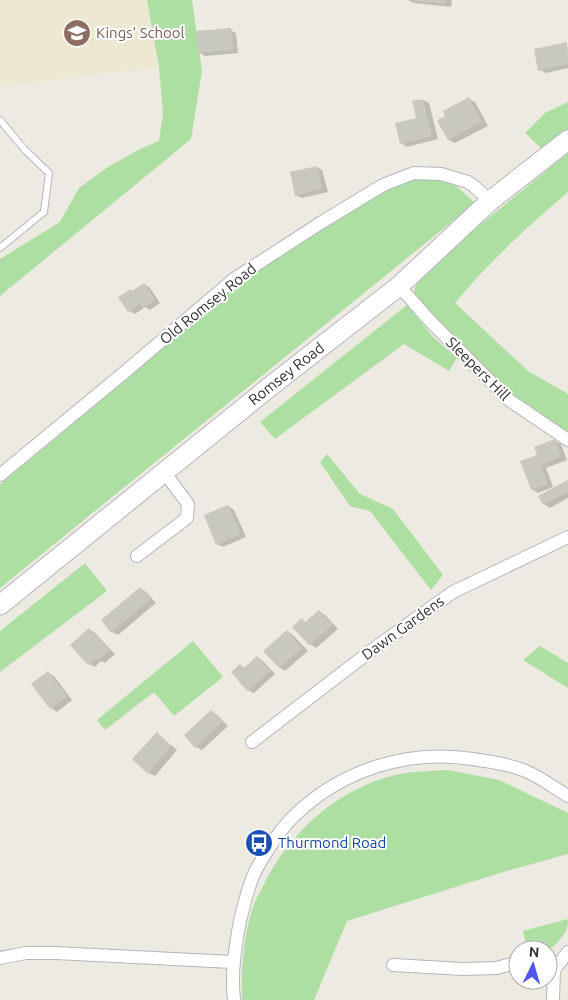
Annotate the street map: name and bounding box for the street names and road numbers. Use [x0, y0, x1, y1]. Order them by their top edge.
street label: Old Romsey Road [156, 260, 259, 348]
street label: Sleepers Hill [443, 333, 514, 404]
street label: Romsey Road [245, 339, 327, 408]
street label: Dawn Gardens [358, 592, 447, 663]

